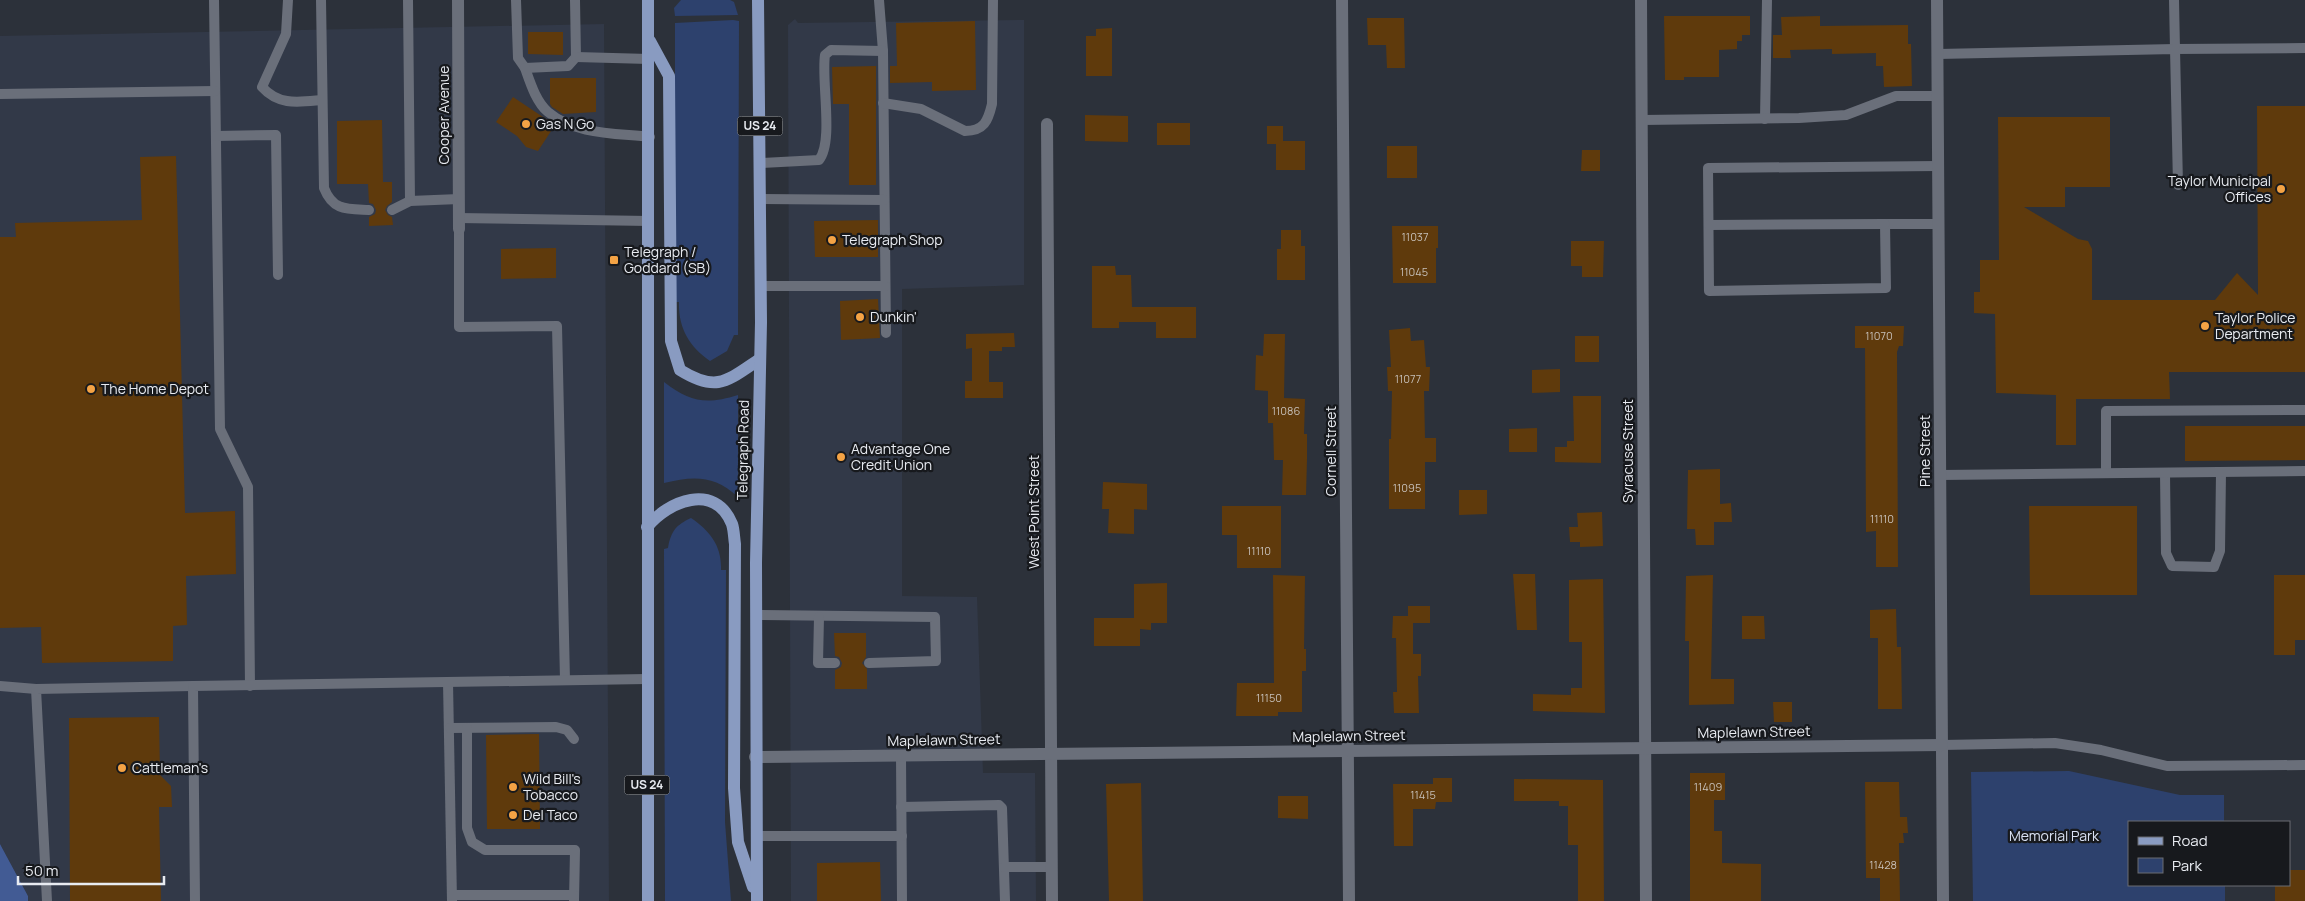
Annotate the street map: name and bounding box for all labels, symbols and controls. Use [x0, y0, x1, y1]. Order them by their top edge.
street label: Cooper Avenue [434, 66, 453, 164]
place label: Gas N Go [536, 114, 594, 133]
road number: US 24 [738, 116, 782, 136]
marker: Gas N Go [520, 118, 532, 130]
place label: Taylor Municipal Offices [2168, 171, 2271, 206]
marker: Taylor Municipal Offices [2275, 183, 2287, 195]
house number: 11037 [1402, 229, 1428, 244]
place label: Telegraph Shop [842, 230, 943, 249]
marker: Telegraph Shop [826, 234, 838, 246]
place label: Telegraph / Goddard (SB) [624, 242, 711, 277]
marker: Telegraph / Goddard (SB) [608, 254, 620, 266]
house number: 11045 [1400, 264, 1428, 279]
place label: Dunkin' [870, 307, 917, 326]
place label: Taylor Police Department [2215, 308, 2295, 343]
marker: Dunkin' [854, 311, 866, 323]
marker: Taylor Police Department [2199, 320, 2211, 332]
house number: 11070 [1865, 328, 1893, 343]
house number: 11077 [1395, 371, 1421, 386]
place label: The Home Depot [101, 379, 209, 398]
marker: The Home Depot [85, 383, 97, 395]
street label: Syracuse Street [1618, 399, 1637, 503]
street label: Telegraph Road [732, 400, 753, 500]
house number: 11086 [1272, 403, 1300, 418]
street label: Cornell Street [1321, 405, 1340, 496]
street label: Pine Street [1915, 415, 1934, 487]
place label: Advantage One Credit Union [851, 439, 950, 474]
marker: Advantage One Credit Union [835, 451, 847, 463]
street label: West Point Street [1024, 455, 1043, 569]
house number: 11095 [1393, 480, 1421, 495]
house number: 11110 [1870, 511, 1894, 526]
house number: 11110 [1247, 543, 1271, 558]
house number: 11150 [1256, 690, 1282, 705]
street label: Maplelawn Street [1697, 721, 1811, 742]
street label: Maplelawn Street [1292, 725, 1406, 746]
street label: Maplelawn Street [887, 729, 1001, 750]
place label: Cattleman's [132, 758, 208, 777]
marker: Cattleman's [116, 762, 128, 774]
place label: Wild Bill's Tobacco [523, 769, 581, 804]
road number: US 24 [624, 776, 670, 794]
house number: 11409 [1694, 779, 1722, 794]
marker: Wild Bill's Tobacco [507, 781, 519, 793]
house number: 11415 [1410, 787, 1436, 802]
place label: Del Taco [523, 805, 578, 824]
marker: Del Taco [507, 809, 519, 821]
legend [2128, 821, 2290, 886]
park label: Memorial Park [2009, 826, 2100, 845]
text: Road [2172, 830, 2208, 851]
scale bar [18, 854, 164, 886]
text: Park [2172, 855, 2202, 876]
house number: 11428 [1869, 857, 1897, 872]
text: 50 m [25, 860, 59, 881]

